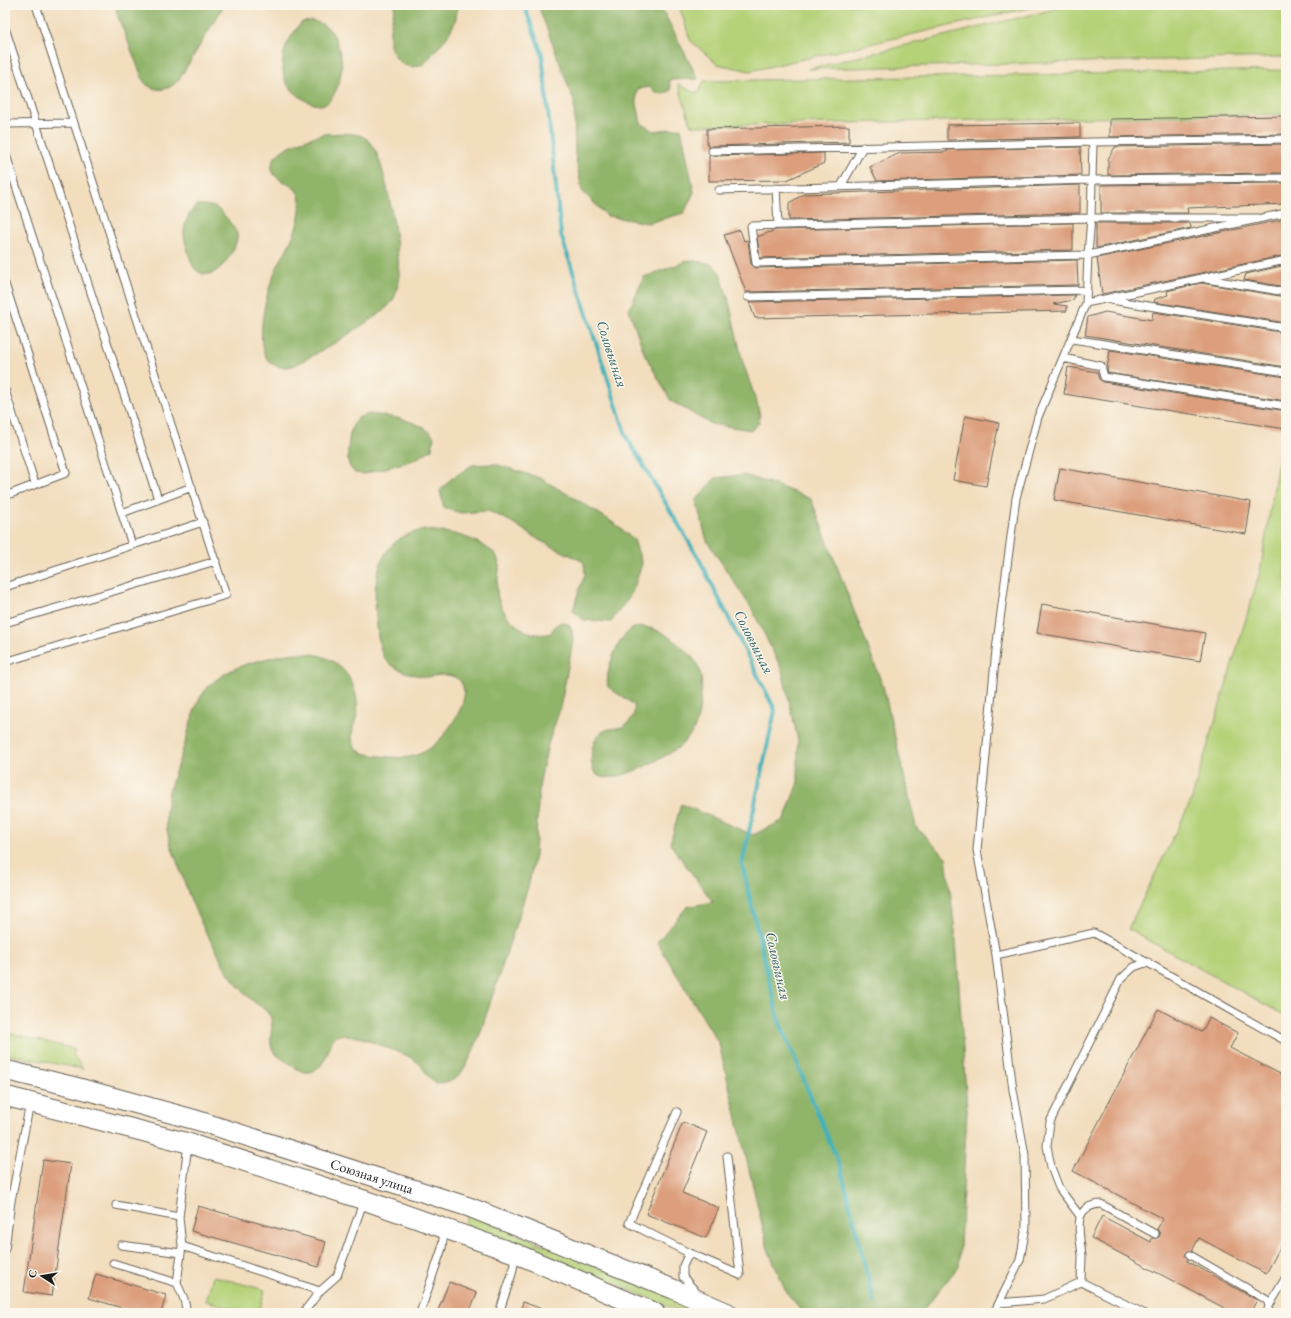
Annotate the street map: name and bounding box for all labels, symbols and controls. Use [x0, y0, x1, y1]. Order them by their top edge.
water label: Соловьиная [593, 318, 632, 390]
water label: Соловьиная [730, 607, 779, 677]
water label: Соловьиная [761, 930, 796, 1002]
street label: Союзная улица [328, 1154, 416, 1198]
north arrow [22, 1256, 62, 1296]
text: С [25, 1268, 40, 1279]

